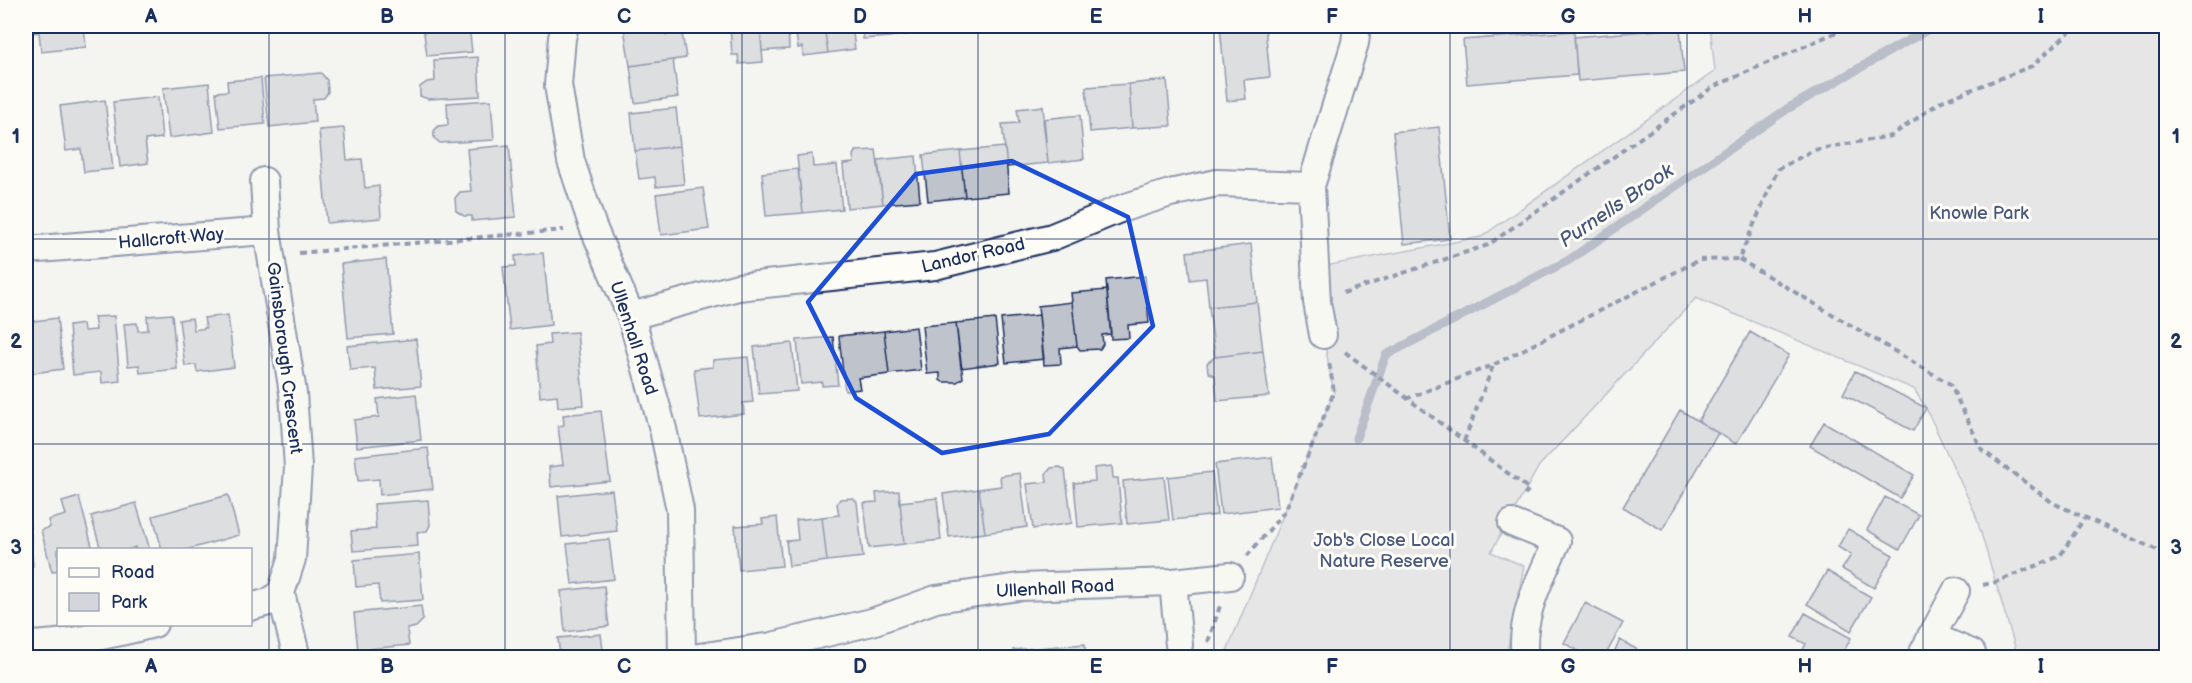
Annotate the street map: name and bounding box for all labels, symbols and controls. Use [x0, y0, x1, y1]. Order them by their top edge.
text: A [144, 5, 158, 29]
text: B [380, 5, 394, 29]
text: C [617, 5, 631, 29]
text: D [853, 5, 867, 29]
text: E [1090, 5, 1103, 29]
text: F [1326, 5, 1338, 29]
text: G [1561, 5, 1576, 29]
text: H [1798, 5, 1812, 29]
text: I [2038, 5, 2044, 29]
text: 1 [12, 125, 20, 149]
text: 1 [2172, 125, 2180, 149]
water label: Purnells Brook [1555, 158, 1679, 253]
park label: Knowle Park [1929, 203, 2029, 224]
street label: Hallcroft Way [117, 223, 226, 254]
street label: Landor Road [919, 233, 1027, 278]
street label: Gainsborough Crescent [262, 261, 307, 456]
street label: Ullenhall Road [605, 279, 662, 398]
text: 2 [10, 330, 22, 354]
text: 2 [2170, 330, 2182, 354]
park label: Job's Close Local Nature Reserve [1314, 530, 1454, 572]
text: 3 [10, 536, 22, 560]
text: 3 [2170, 536, 2182, 560]
legend [57, 548, 252, 626]
text: Road [111, 562, 155, 583]
street label: Ullenhall Road [995, 575, 1115, 602]
text: Park [111, 592, 147, 613]
text: A [144, 655, 158, 679]
text: B [380, 655, 394, 679]
text: C [617, 655, 631, 679]
text: D [853, 655, 867, 679]
text: E [1090, 655, 1103, 679]
text: F [1326, 655, 1338, 679]
text: G [1561, 655, 1576, 679]
text: H [1798, 655, 1812, 679]
text: I [2038, 655, 2044, 679]

